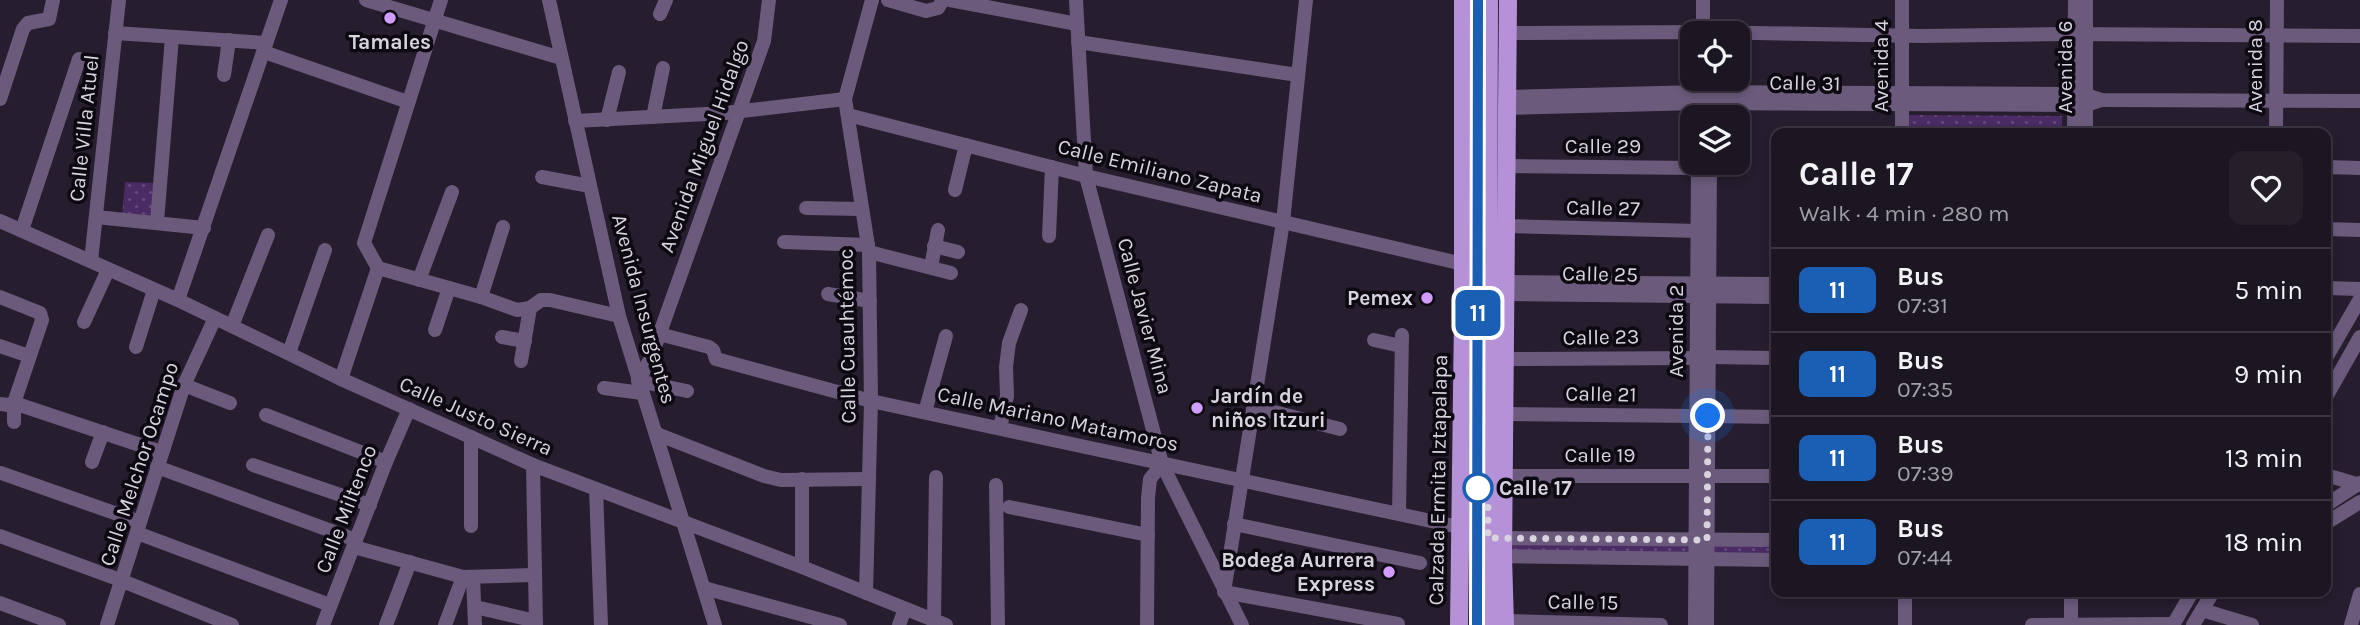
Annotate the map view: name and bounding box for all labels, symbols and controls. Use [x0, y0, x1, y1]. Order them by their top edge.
marker: Tamales [382, 10, 398, 26]
street label: Avenida 4 [1869, 19, 1893, 112]
street label: Avenida 8 [2243, 19, 2267, 113]
map controls [1680, 21, 1750, 175]
button: locate [1680, 21, 1750, 91]
street label: Avenida 6 [2053, 21, 2077, 113]
place label: Tamales [349, 30, 431, 54]
street label: Avenida Miguel Hidalgo [654, 36, 754, 256]
street label: Calle Villa Atuel [64, 53, 104, 203]
street label: Calle 31 [1769, 70, 1841, 96]
button: layers [1680, 105, 1750, 175]
street label: Calle Emiliano Zapata [1055, 134, 1265, 208]
street label: Calle 29 [1565, 134, 1641, 158]
button: heart [2229, 151, 2303, 225]
text: Calle 17 [1799, 155, 1913, 193]
street label: Calle 27 [1566, 195, 1640, 221]
text: Walk · 4 min · 280 m [1799, 200, 2010, 227]
street label: Avenida Insurgentes [607, 211, 681, 407]
street label: Calle Javier Mina [1113, 235, 1177, 397]
street label: Calle Cuauhtémoc [833, 248, 861, 424]
street label: Calle 25 [1562, 261, 1638, 287]
text: Bus [1897, 261, 1944, 292]
text: 5 min [2234, 275, 2303, 306]
text: 11 [1829, 276, 1846, 304]
street label: Avenida 2 [1664, 284, 1688, 378]
place label: Pemex [1347, 286, 1413, 310]
marker: Pemex [1419, 290, 1435, 306]
line badge: 11 [1446, 290, 1510, 336]
text: 07:31 [1897, 292, 1948, 319]
text: 11 [1469, 299, 1487, 327]
street label: Calle 23 [1563, 324, 1639, 350]
text: Bus [1897, 345, 1944, 376]
street label: Calzada Ermita Iztapalapa [1424, 354, 1452, 606]
street label: Calle Melchor Ocampo [95, 359, 183, 569]
text: 9 min [2234, 359, 2303, 390]
text: 11 [1829, 360, 1846, 388]
street label: Calle Justo Sierra [396, 371, 556, 461]
text: 07:35 [1897, 376, 1953, 403]
street label: Calle 21 [1565, 381, 1637, 407]
street label: Calle Mariano Matamoros [935, 382, 1181, 456]
place label: Jardín de niños Itzuri [1211, 384, 1326, 432]
your location [1690, 398, 1725, 433]
marker: Jardín de niños Itzuri [1189, 400, 1205, 416]
text: Bus [1897, 429, 1944, 460]
street label: Calle Miltenco [311, 441, 381, 577]
street label: Calle 19 [1564, 443, 1636, 467]
text: 13 min [2225, 443, 2303, 474]
text: 11 [1829, 444, 1846, 472]
text: 07:39 [1897, 460, 1954, 487]
marker: Calle 17 [1463, 473, 1493, 503]
place label: Calle 17 [1499, 476, 1572, 500]
text: Bus [1897, 513, 1944, 544]
text: 18 min [2224, 527, 2303, 558]
text: 11 [1829, 528, 1846, 556]
text: 07:44 [1897, 544, 1952, 571]
place label: Bodega Aurrera Express [1221, 548, 1375, 596]
marker: Bodega Aurrera Express [1381, 564, 1397, 580]
street label: Calle 15 [1547, 589, 1619, 615]

